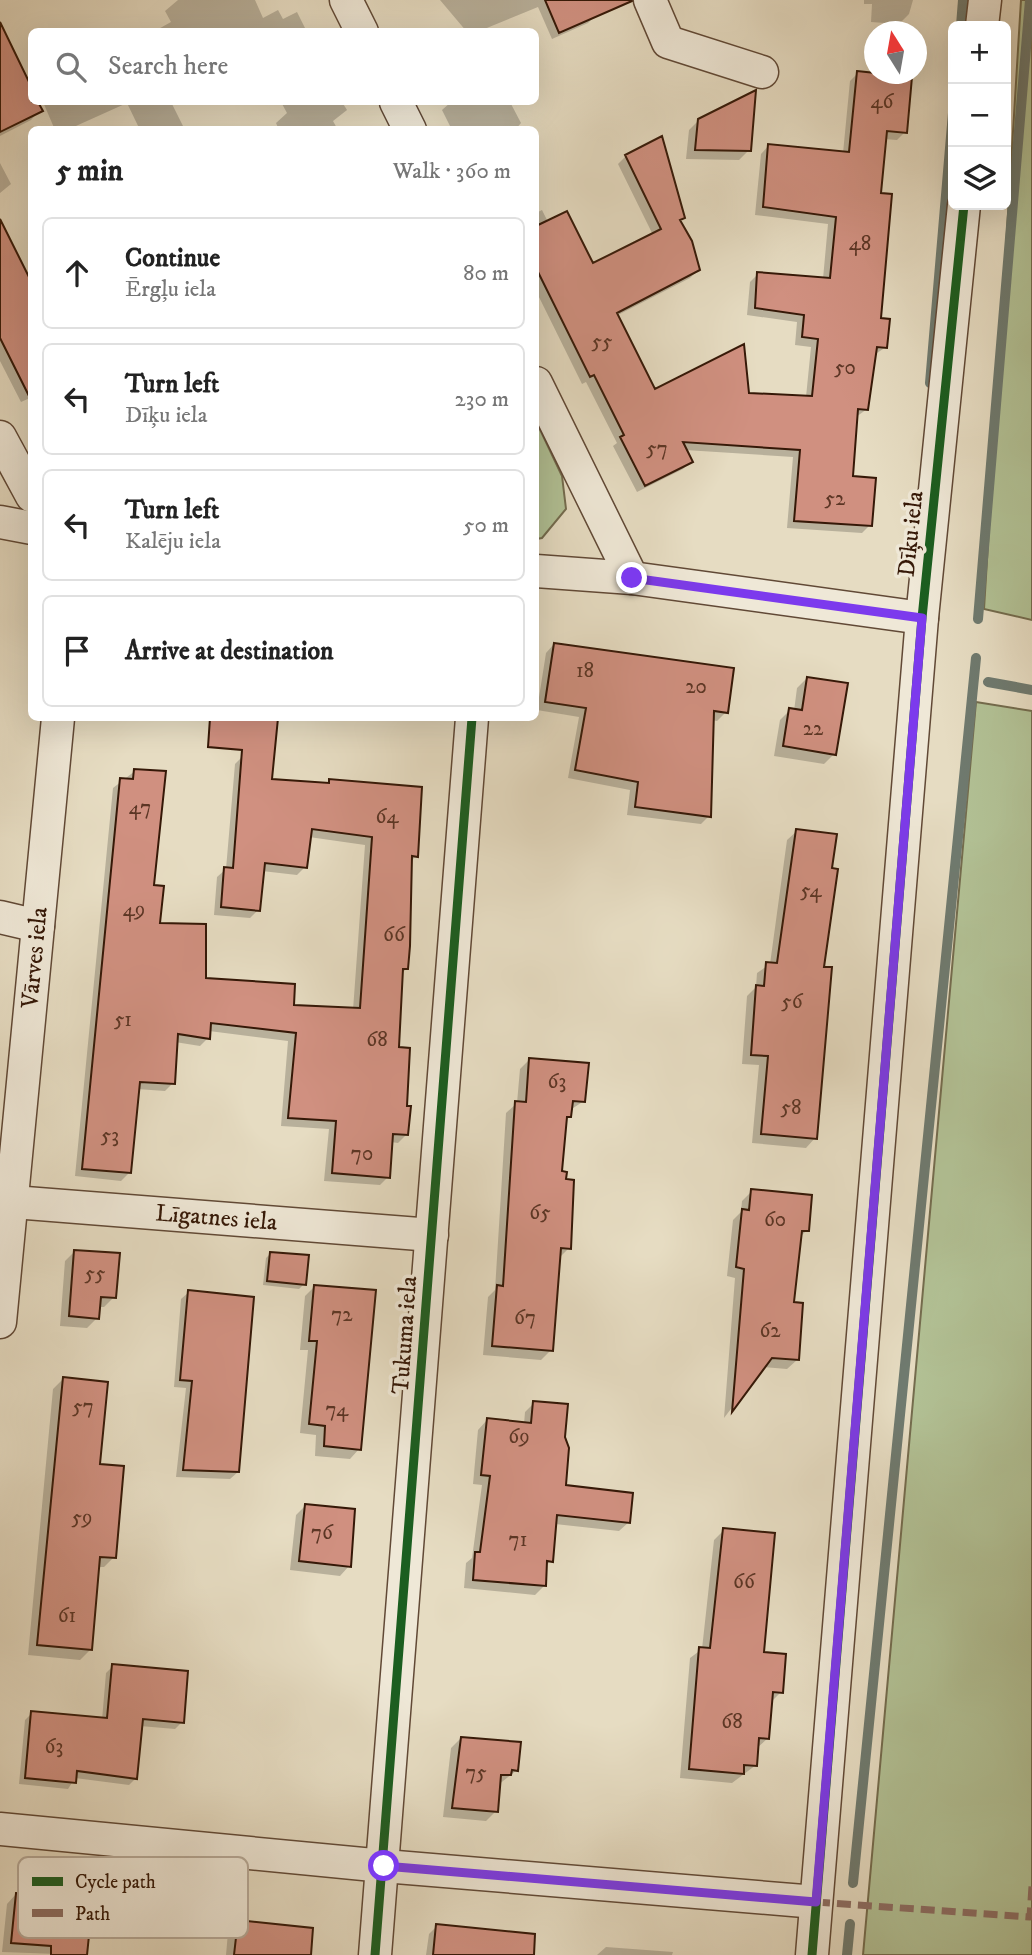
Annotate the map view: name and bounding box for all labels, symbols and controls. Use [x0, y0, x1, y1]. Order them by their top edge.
north arrow [864, 21, 927, 84]
map controls [948, 21, 1011, 210]
button: + [948, 21, 1011, 84]
search box [28, 28, 539, 105]
icon: search [52, 48, 90, 86]
text: Search here [108, 50, 228, 83]
button: − [948, 84, 1011, 147]
house number: 46 [870, 89, 895, 115]
button: layers [948, 147, 1011, 210]
text: 5 min [56, 153, 123, 190]
text: Walk · 360 m [393, 157, 511, 186]
house number: 48 [849, 231, 871, 257]
text: Continue [125, 242, 220, 275]
icon: ahead [58, 254, 96, 292]
text: 80 m [463, 259, 509, 288]
text: Ērgļu iela [125, 275, 216, 304]
house number: 55 [592, 329, 612, 355]
house number: 50 [834, 355, 856, 381]
text: Turn left [125, 368, 219, 401]
icon: left [58, 380, 96, 418]
text: 230 m [455, 385, 509, 414]
text: Dīķu iela [125, 401, 208, 430]
house number: 57 [646, 436, 668, 462]
house number: 52 [825, 486, 846, 512]
street label: Dīķu iela [892, 489, 931, 578]
text: Turn left [125, 494, 219, 527]
icon: left [58, 506, 96, 544]
text: 50 m [463, 511, 509, 540]
text: Kalēju iela [125, 527, 221, 556]
route end [616, 562, 647, 593]
icon: arrive [58, 632, 96, 670]
text: Arrive at destination [125, 635, 334, 668]
house number: 18 [576, 658, 594, 684]
house number: 20 [685, 674, 707, 700]
house number: 22 [803, 716, 824, 742]
house number: 47 [129, 795, 151, 821]
house number: 64 [375, 804, 399, 830]
house number: 54 [800, 878, 823, 904]
house number: 49 [123, 897, 145, 923]
street label: Vārves iela [15, 905, 55, 1011]
house number: 66 [383, 922, 406, 948]
house number: 56 [781, 989, 804, 1015]
house number: 51 [114, 1007, 132, 1033]
house number: 68 [366, 1027, 388, 1053]
house number: 63 [548, 1069, 566, 1095]
house number: 58 [781, 1095, 801, 1121]
house number: 53 [101, 1123, 119, 1149]
house number: 70 [351, 1141, 373, 1167]
street label: Līgatnes iela [154, 1198, 279, 1238]
house number: 65 [529, 1200, 551, 1226]
house number: 60 [764, 1207, 786, 1233]
house number: 55 [85, 1261, 105, 1287]
street label: Tukuma iela [386, 1274, 424, 1395]
house number: 72 [331, 1302, 353, 1328]
house number: 67 [514, 1305, 536, 1331]
house number: 62 [759, 1318, 781, 1344]
house number: 57 [72, 1394, 94, 1420]
house number: 74 [326, 1397, 349, 1423]
house number: 69 [508, 1424, 530, 1450]
house number: 59 [72, 1505, 92, 1531]
house number: 76 [311, 1520, 334, 1546]
house number: 71 [509, 1527, 527, 1553]
house number: 66 [733, 1569, 756, 1595]
house number: 61 [58, 1603, 76, 1629]
house number: 68 [721, 1709, 743, 1735]
house number: 63 [45, 1734, 63, 1760]
house number: 75 [465, 1760, 487, 1786]
route start [368, 1850, 399, 1881]
legend [18, 1857, 248, 1938]
text: Cycle path [75, 1871, 156, 1894]
text: Path [75, 1903, 110, 1926]

